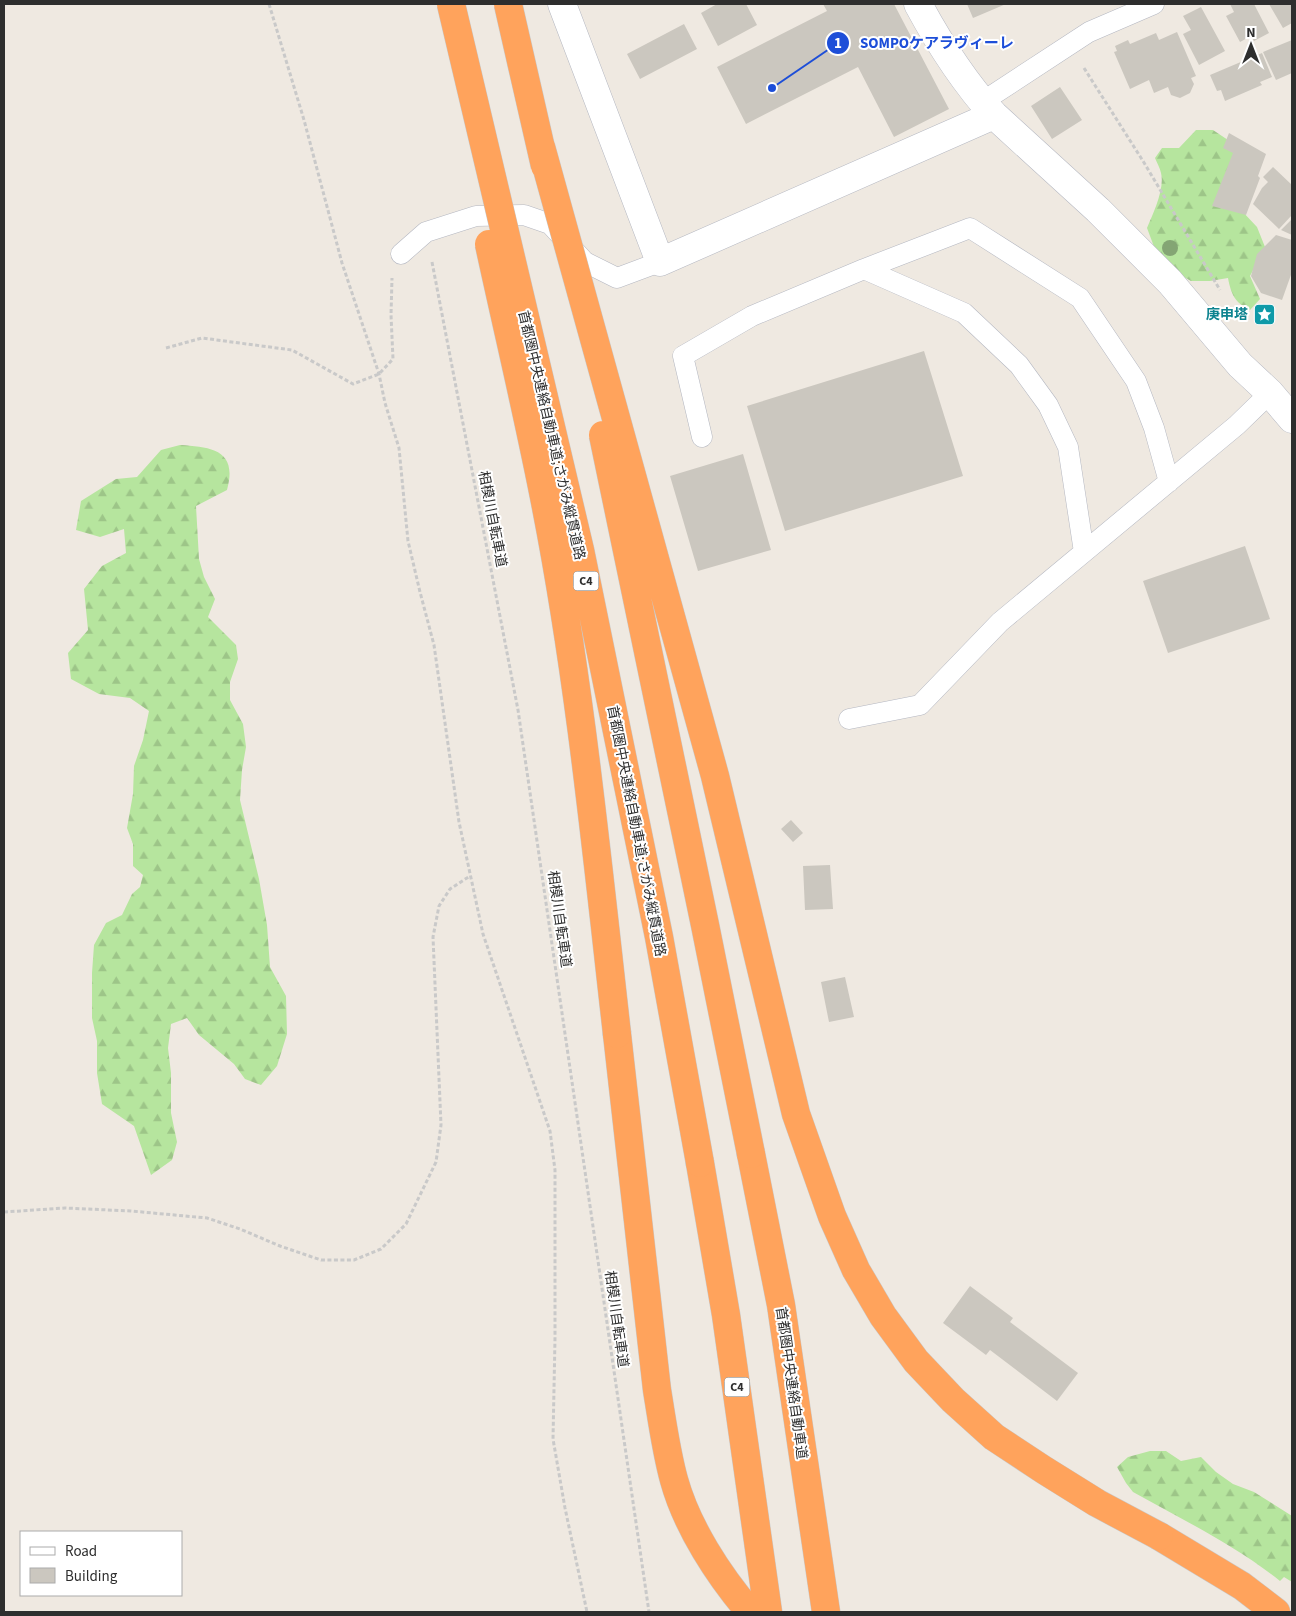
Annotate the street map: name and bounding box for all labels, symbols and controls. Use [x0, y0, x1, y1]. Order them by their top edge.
north arrow [1226, 20, 1276, 70]
text: N [1246, 23, 1256, 43]
callout: SOMPOケアラヴィーレ [825, 28, 1025, 58]
text: 1 [834, 33, 842, 54]
text: SOMPOケアラヴィーレ [860, 33, 1014, 54]
place icon: 庚申塔 [1252, 302, 1276, 326]
place label: 庚申塔 [1206, 305, 1248, 325]
street label: 首都圏中央連絡自動車道;さがみ縦貫道路 [513, 308, 590, 562]
street label: 相模川自転車道 [473, 469, 511, 569]
road number: C4 [574, 572, 598, 590]
street label: 首都圏中央連絡自動車道;さがみ縦貫道路 [602, 704, 670, 959]
street label: 相模川自転車道 [542, 869, 576, 969]
street label: 相模川自転車道 [599, 1269, 633, 1369]
street label: 首都圏中央連絡自動車道 [770, 1305, 812, 1461]
road number: C4 [724, 1378, 750, 1396]
legend [20, 1531, 182, 1596]
text: Road [65, 1541, 97, 1562]
text: Building [65, 1566, 118, 1587]

